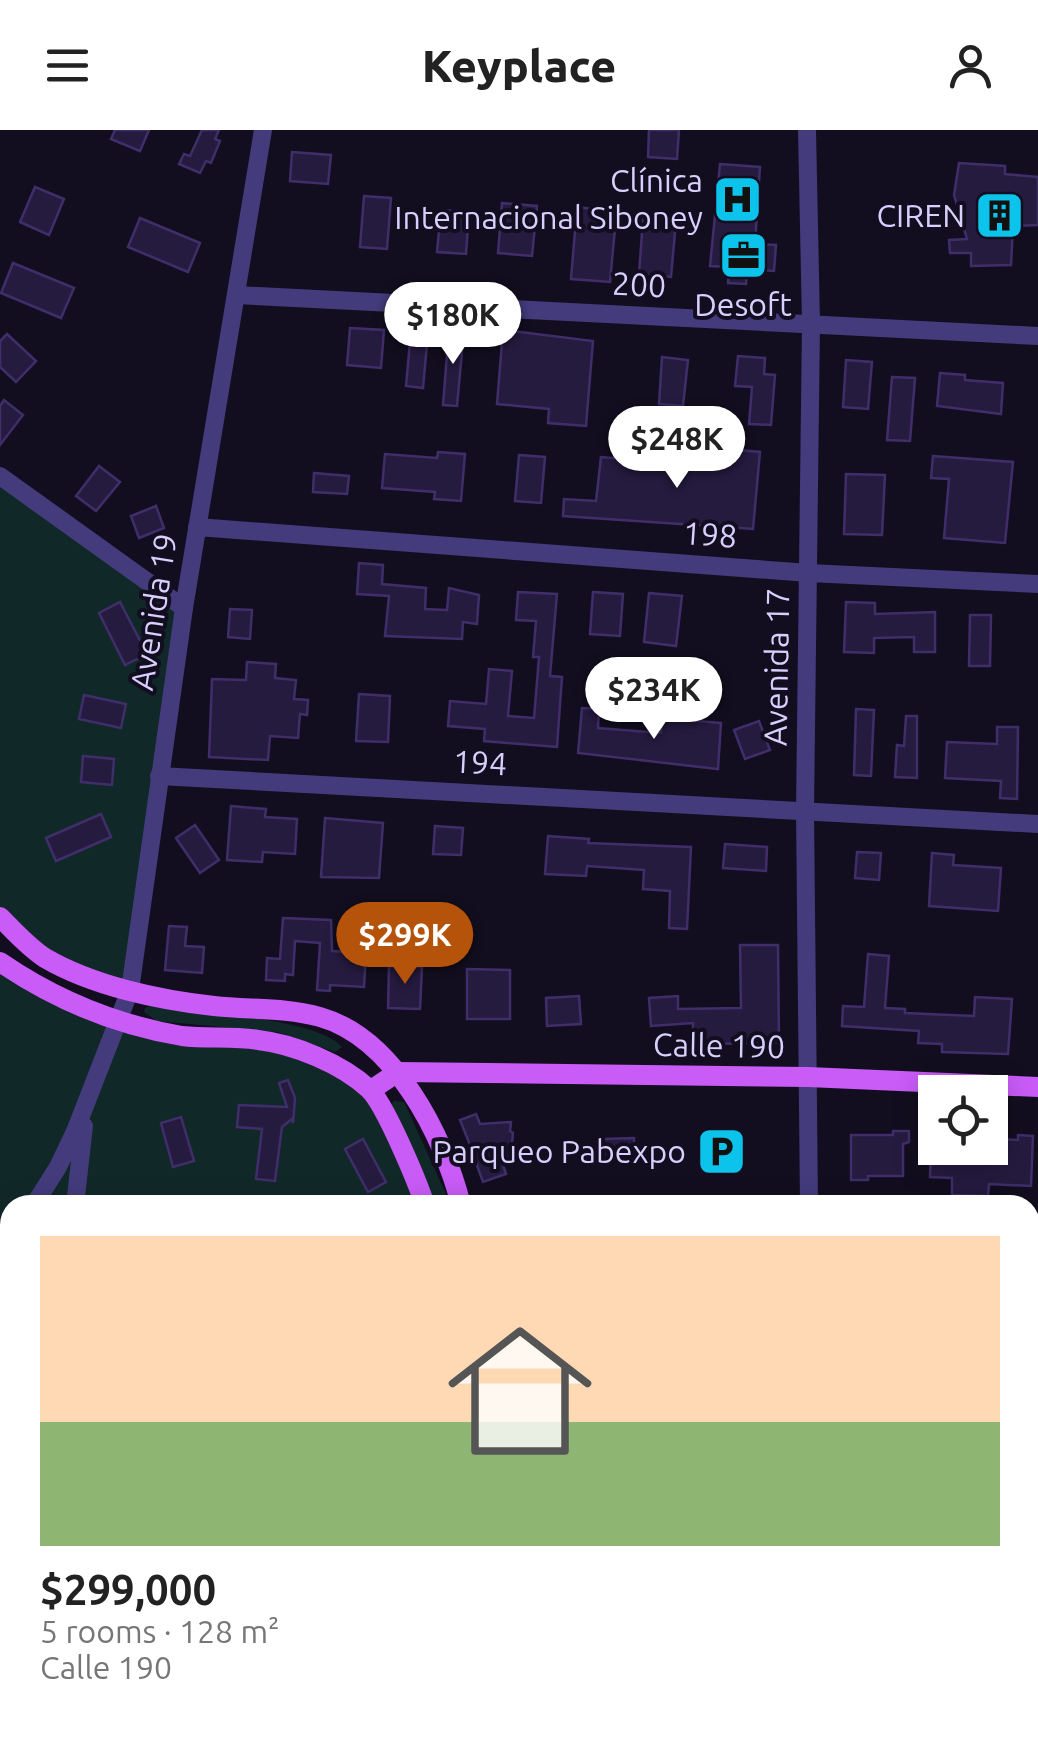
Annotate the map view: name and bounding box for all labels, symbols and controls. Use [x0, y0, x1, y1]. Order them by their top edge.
icon: menu [40, 38, 95, 93]
icon: person [943, 38, 998, 93]
text: Keyplace [422, 40, 616, 91]
place label: Clínica Internacional Siboney [394, 162, 703, 235]
hospital icon: Clínica Internacional Siboney [712, 173, 764, 225]
building icon: CIREN [974, 190, 1026, 242]
place label: CIREN [876, 197, 965, 233]
office icon: Desoft [717, 229, 769, 281]
street label: 200 [611, 265, 667, 303]
pin: $180K [383, 282, 523, 367]
place label: Desoft [694, 286, 792, 322]
text: $180K [406, 296, 500, 332]
pin: $248K [607, 406, 747, 491]
text: $248K [630, 420, 724, 456]
street label: 198 [682, 514, 738, 554]
street label: Avenida 19 [123, 531, 183, 693]
street label: Avenida 17 [757, 588, 795, 746]
pin: $234K [584, 657, 724, 742]
text: $234K [607, 671, 701, 707]
street label: 194 [452, 743, 508, 781]
pin: $299K [335, 902, 475, 987]
text: $299K [358, 916, 452, 952]
street label: Calle 190 [653, 1026, 785, 1064]
map controls [918, 1075, 1008, 1165]
button: locate [918, 1075, 1008, 1165]
parking icon: Parqueo Pabexpo [695, 1126, 747, 1178]
place label: Parqueo Pabexpo [433, 1133, 686, 1169]
icon: home [430, 1301, 610, 1481]
text: $299,000 [40, 1566, 216, 1613]
text: 5 rooms · 128 m² [40, 1613, 280, 1649]
text: Calle 190 [40, 1649, 172, 1685]

